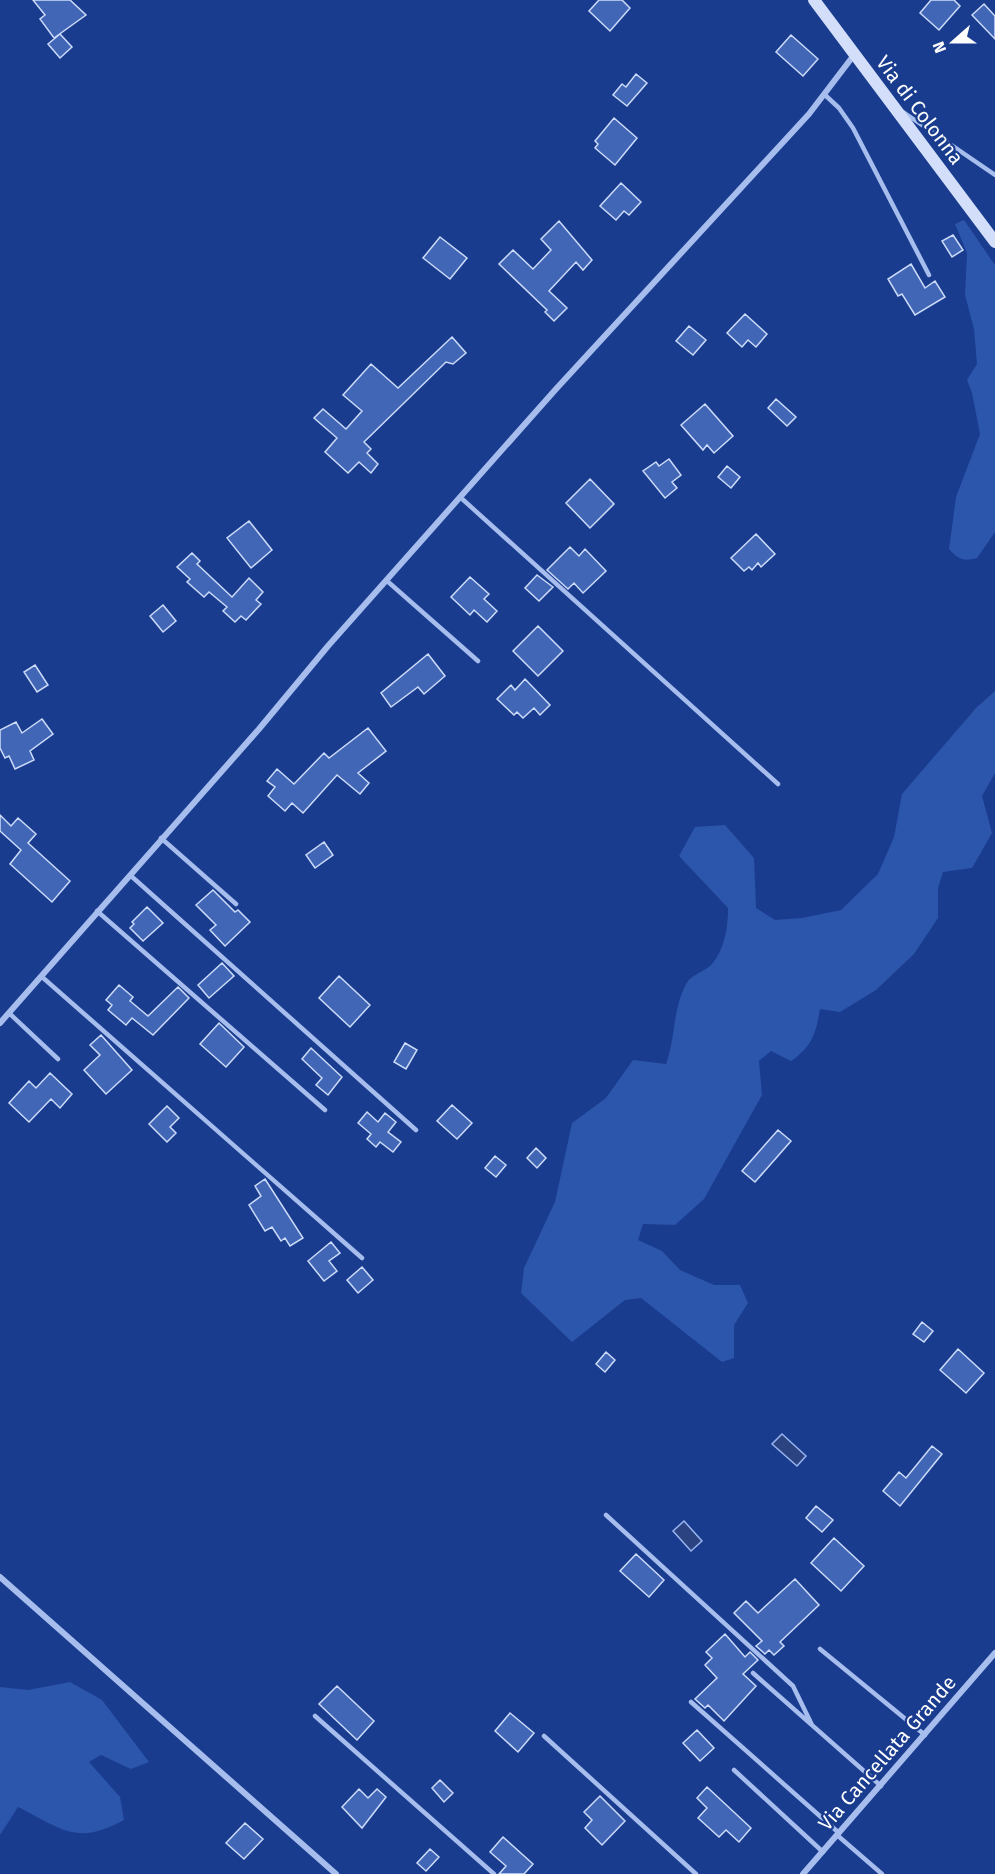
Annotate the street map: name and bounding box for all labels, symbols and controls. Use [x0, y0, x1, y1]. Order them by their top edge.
north arrow [923, 12, 983, 72]
text: N [929, 39, 950, 56]
street label: Via di Colonna [871, 51, 969, 169]
street label: Via Cancellata Grande [813, 1671, 961, 1835]

